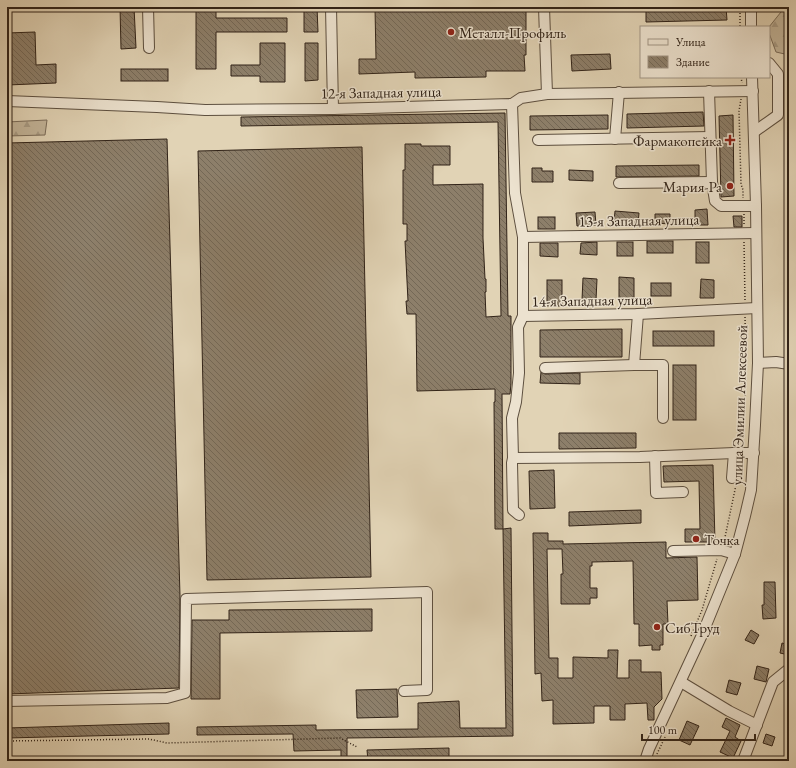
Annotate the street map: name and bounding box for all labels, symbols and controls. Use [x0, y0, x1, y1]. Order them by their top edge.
place label: Металл-Профиль [459, 23, 566, 42]
legend [640, 26, 770, 78]
marker: Металл-Профиль [446, 27, 456, 37]
text: Улица [675, 34, 706, 50]
text: Здание [676, 54, 710, 70]
street label: 12-я Западная улица [320, 81, 442, 103]
place label: Фармакопейка [633, 131, 722, 150]
marker: Фармакопейка [725, 135, 735, 145]
place label: Мария-Ра [663, 177, 722, 196]
marker: Мария-Ра [725, 181, 735, 191]
street label: 13-я Западная улица [578, 209, 700, 231]
street label: 14-я Западная улица [531, 289, 653, 311]
street label: улица Эмилии Алексеевой [727, 324, 751, 486]
place label: Точка [704, 530, 740, 549]
marker: Точка [691, 534, 701, 544]
place label: СибТруд [665, 618, 720, 637]
marker: СибТруд [652, 622, 662, 632]
scale bar [642, 716, 755, 742]
text: 100 m [648, 722, 678, 738]

